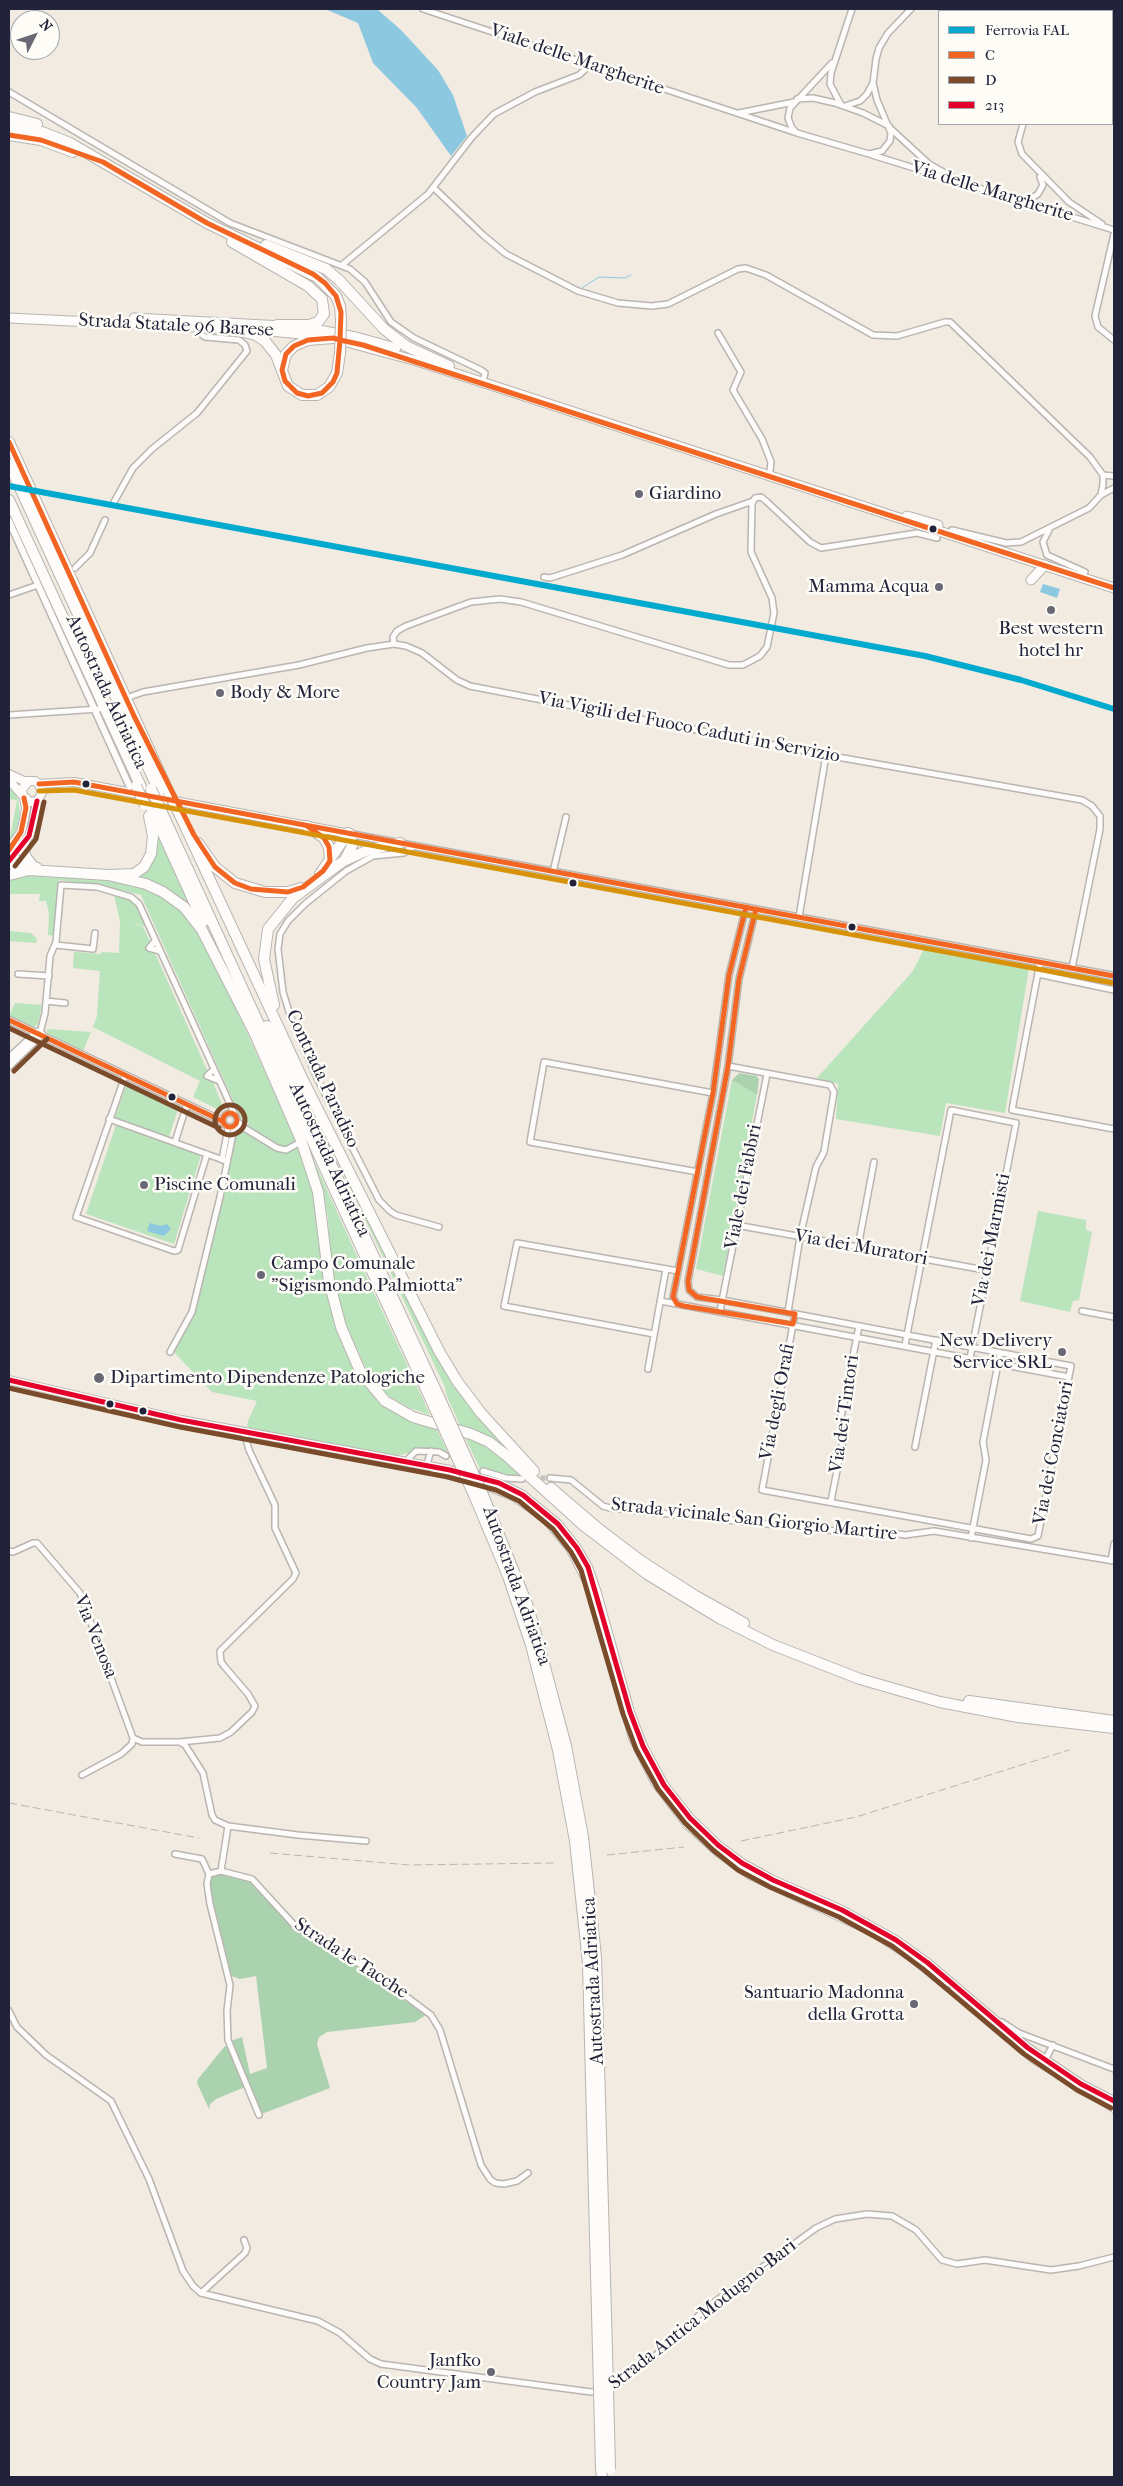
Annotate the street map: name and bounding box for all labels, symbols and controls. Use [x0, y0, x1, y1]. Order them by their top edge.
north arrow [10, 10, 60, 60]
legend [938, 10, 1113, 125]
text: N [36, 16, 56, 35]
street label: Viale delle Margherite [487, 19, 667, 101]
text: Ferrovia FAL [985, 21, 1069, 39]
text: C [985, 46, 995, 64]
text: D [985, 71, 996, 89]
text: 213 [985, 96, 1004, 114]
street label: Via delle Margherite [908, 156, 1076, 228]
street label: Strada Statale 96 Barese [78, 310, 274, 342]
place label: Giardino [649, 483, 721, 505]
marker: Giardino [633, 488, 645, 500]
unlabelled marker [928, 524, 938, 534]
place label: Mamma Acqua [808, 576, 929, 598]
marker: Mamma Acqua [933, 581, 945, 593]
marker: Best western hotel hr [1045, 604, 1057, 616]
street label: Autostrada Adriatica [60, 611, 152, 773]
place label: Best western hotel hr [998, 618, 1104, 662]
place label: Body & More [230, 682, 340, 704]
marker: Body & More [214, 687, 226, 699]
street label: Via Vigili del Fuoco Caduti in Servizio [536, 688, 842, 768]
unlabelled marker [81, 779, 91, 789]
unlabelled marker [568, 878, 578, 888]
unlabelled marker [847, 922, 857, 932]
street label: Contrada Paradiso [280, 1006, 364, 1152]
street label: Autostrada Adriatica [283, 1079, 375, 1241]
unlabelled marker [167, 1092, 177, 1102]
street label: Viale dei Fabbri [721, 1122, 767, 1252]
street label: Via dei Marmisti [968, 1171, 1016, 1309]
place label: Piscine Comunali [154, 1174, 296, 1196]
marker: Piscine Comunali [138, 1179, 150, 1191]
street label: Via dei Muratori [793, 1225, 929, 1271]
place label: Campo Comunale "Sigismondo Palmiotta" [271, 1253, 463, 1297]
marker: Campo Comunale "Sigismondo Palmiotta" [255, 1269, 267, 1281]
place label: New Delivery Service SRL [939, 1330, 1052, 1374]
street label: Via degli Orafi [756, 1342, 800, 1462]
marker: New Delivery Service SRL [1056, 1346, 1068, 1358]
street label: Via dei Tintori [825, 1353, 865, 1475]
place label: Dipartimento Dipendenze Patologiche [110, 1367, 425, 1389]
marker: Dipartimento Dipendenze Patologiche [92, 1371, 106, 1385]
street label: Via dei Conciatori [1029, 1379, 1079, 1527]
unlabelled marker [105, 1399, 115, 1409]
unlabelled marker [138, 1406, 148, 1416]
street label: Strada vicinale San Giorgio Martire [610, 1494, 898, 1546]
street label: Autostrada Adriatica [477, 1503, 555, 1669]
street label: Via Venosa [68, 1592, 122, 1682]
street label: Autostrada Adriatica [578, 1897, 610, 2065]
street label: Strada le Tacche [289, 1914, 413, 2004]
place label: Santuario Madonna della Grotta [744, 1982, 904, 2026]
marker: Santuario Madonna della Grotta [908, 1998, 920, 2010]
street label: Strada Antica Modugno-Bari [605, 2235, 801, 2395]
place label: Janfko Country Jam [377, 2350, 481, 2394]
marker: Janfko Country Jam [485, 2366, 497, 2378]

